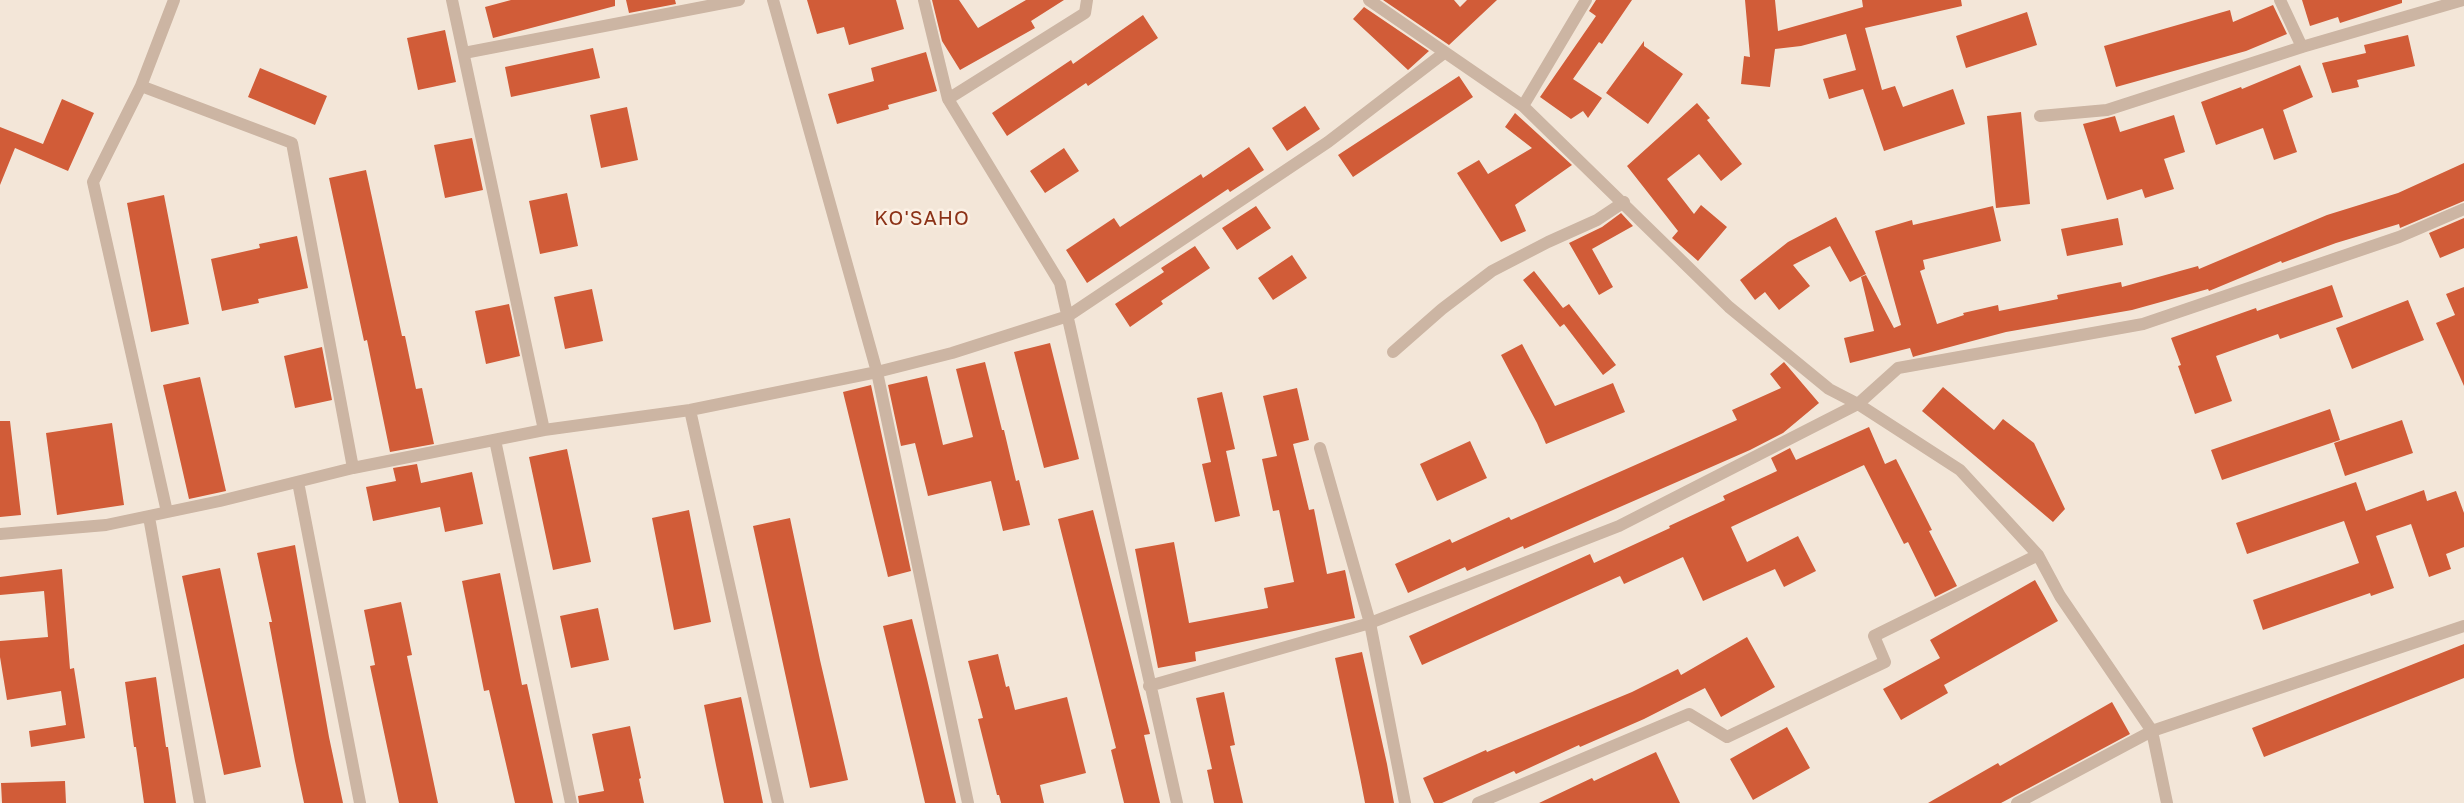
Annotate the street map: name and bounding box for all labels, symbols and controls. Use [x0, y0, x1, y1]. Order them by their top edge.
district label: KO'SAHO [873, 207, 971, 231]

